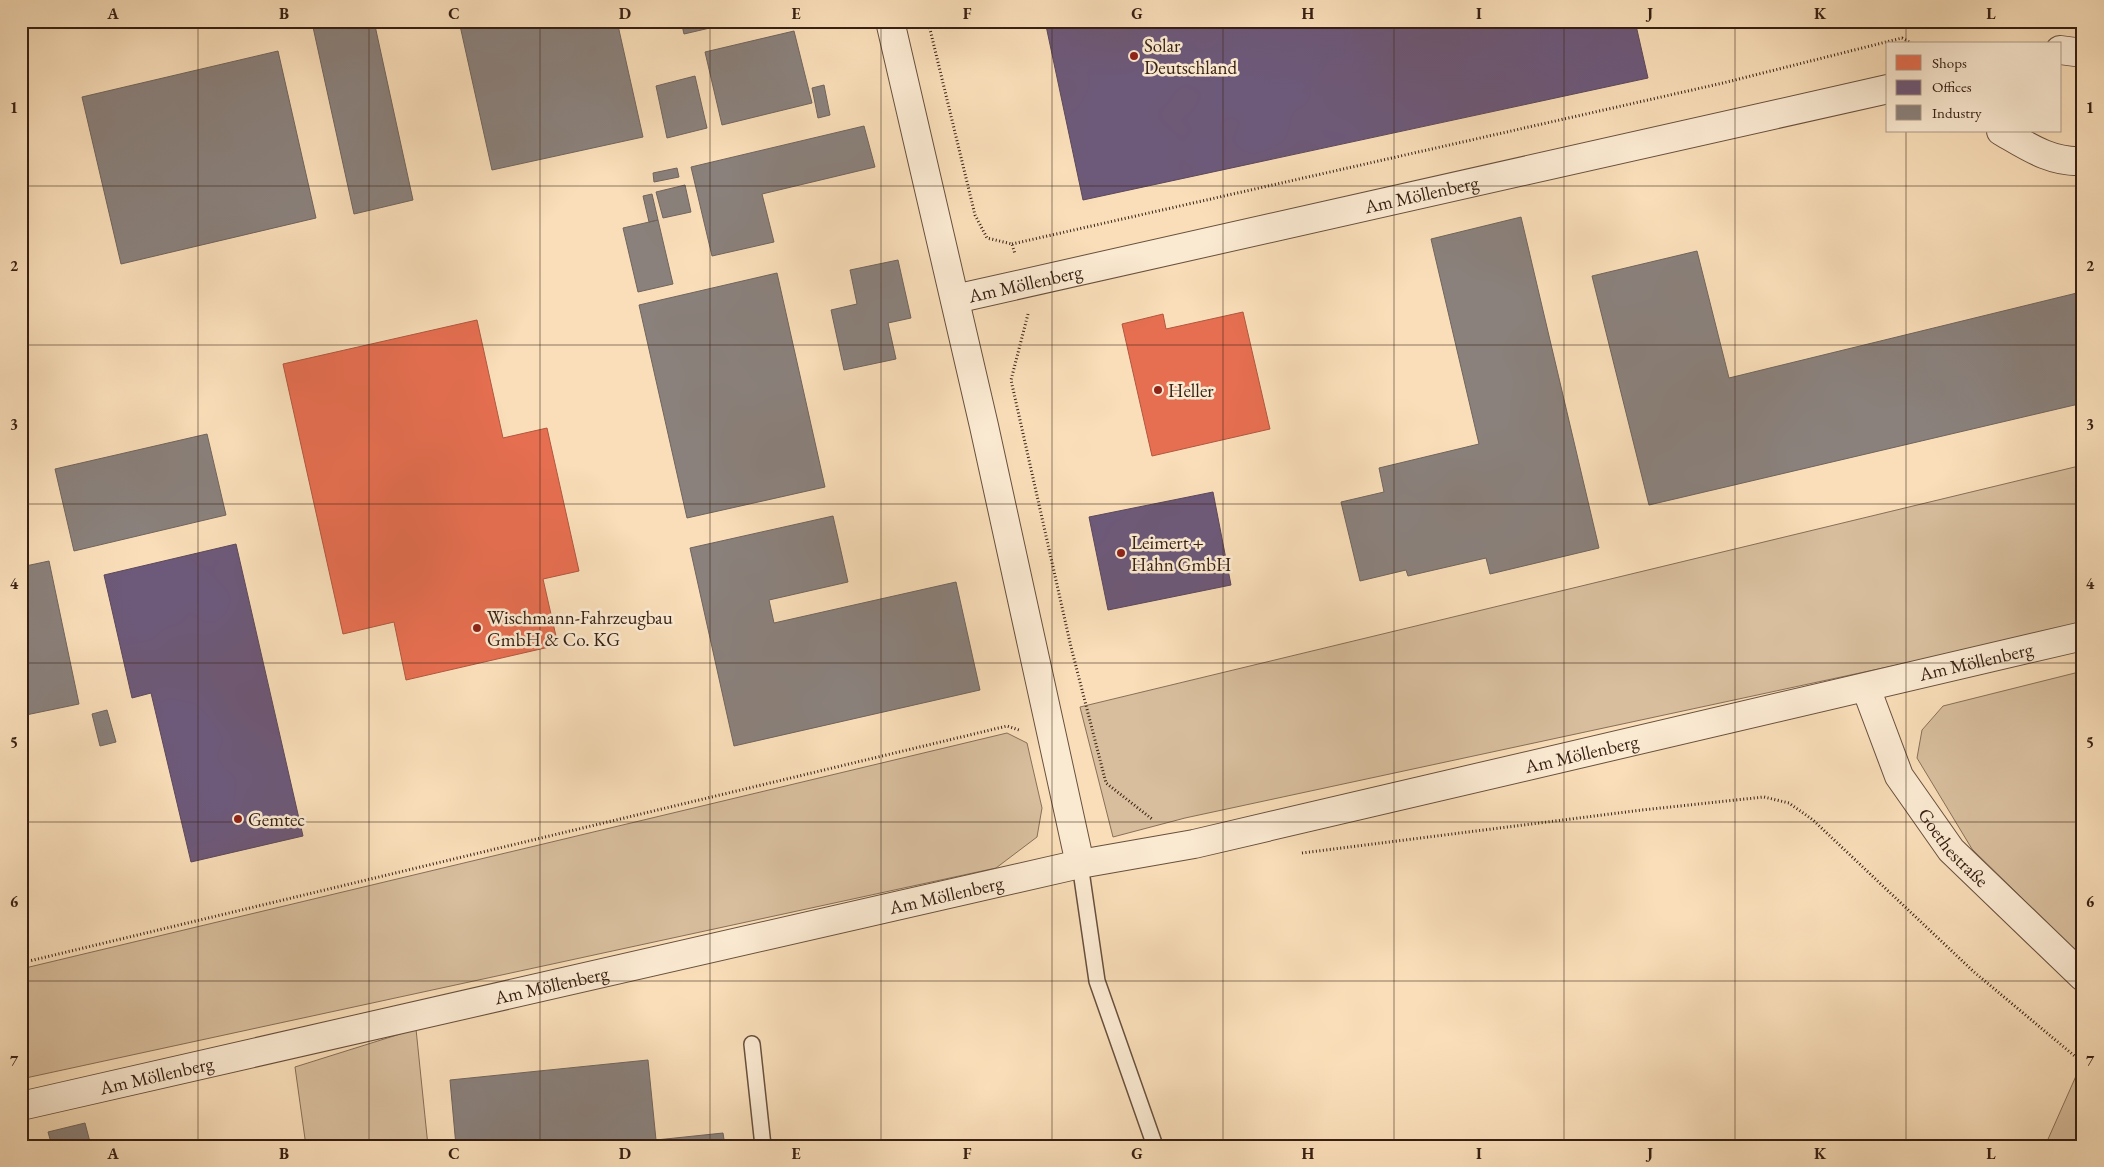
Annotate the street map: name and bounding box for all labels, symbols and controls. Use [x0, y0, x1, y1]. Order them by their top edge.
text: A [106, 3, 119, 24]
text: B [279, 3, 289, 24]
text: C [448, 3, 460, 24]
text: D [619, 3, 631, 24]
text: E [791, 3, 801, 24]
text: F [963, 3, 972, 24]
text: G [1131, 3, 1143, 24]
text: H [1302, 3, 1315, 24]
text: I [1476, 3, 1482, 24]
text: J [1645, 3, 1653, 24]
text: K [1814, 3, 1827, 24]
text: L [1986, 3, 1996, 24]
place label: Solar Deutschland [1144, 33, 1238, 80]
legend [1886, 42, 2062, 132]
marker: Solar Deutschland [1128, 50, 1140, 62]
text: Shops [1932, 53, 1967, 72]
text: Offices [1932, 77, 1972, 96]
text: 1 [10, 97, 18, 118]
text: 1 [2086, 97, 2094, 118]
text: Industry [1932, 103, 1982, 122]
street label: Am Möllenberg [1361, 169, 1481, 219]
text: 2 [10, 255, 19, 276]
text: 2 [2086, 255, 2095, 276]
street label: Am Möllenberg [965, 258, 1085, 308]
place label: Heller [1168, 378, 1214, 403]
marker: Heller [1152, 384, 1164, 396]
text: 3 [10, 414, 18, 435]
text: 3 [2086, 414, 2094, 435]
place label: Leimert + Hahn GmbH [1131, 530, 1231, 577]
marker: Leimert + Hahn GmbH [1115, 547, 1127, 559]
text: 4 [10, 573, 19, 594]
text: 4 [2086, 573, 2095, 594]
place label: Wischmann-Fahrzeugbau GmbH & Co. KG [487, 605, 673, 652]
marker: Wischmann-Fahrzeugbau GmbH & Co. KG [471, 622, 483, 634]
street label: Am Möllenberg [1916, 636, 2036, 687]
street label: Am Möllenberg [1521, 728, 1642, 779]
text: 5 [10, 732, 18, 753]
text: 5 [2086, 732, 2094, 753]
street label: Goethestraße [1913, 803, 1994, 892]
place label: Gemtec [248, 807, 305, 832]
marker: Gemtec [232, 813, 244, 825]
street label: Am Möllenberg [886, 869, 1006, 920]
text: 6 [10, 891, 19, 912]
text: 6 [2086, 891, 2095, 912]
street label: Am Möllenberg [491, 960, 611, 1010]
text: 7 [10, 1050, 19, 1071]
street label: Am Möllenberg [96, 1050, 217, 1100]
text: 7 [2086, 1050, 2095, 1071]
text: A [106, 1143, 119, 1164]
text: B [279, 1143, 289, 1164]
text: C [448, 1143, 460, 1164]
text: D [619, 1143, 631, 1164]
text: E [791, 1143, 801, 1164]
text: F [963, 1143, 972, 1164]
text: G [1131, 1143, 1143, 1164]
text: H [1302, 1143, 1315, 1164]
text: I [1476, 1143, 1482, 1164]
text: J [1645, 1143, 1653, 1164]
text: K [1814, 1143, 1827, 1164]
text: L [1986, 1143, 1996, 1164]

